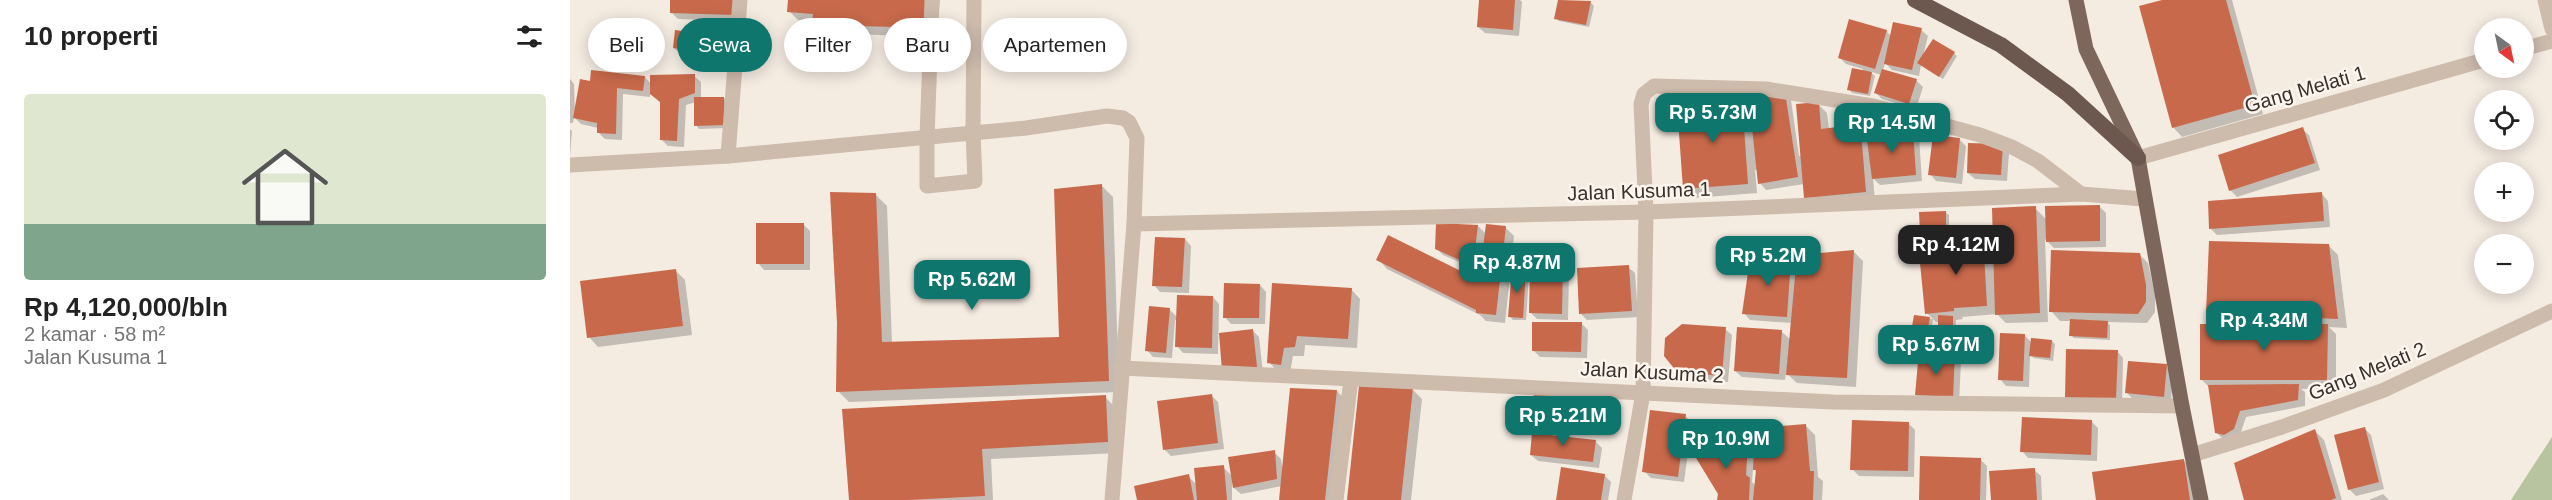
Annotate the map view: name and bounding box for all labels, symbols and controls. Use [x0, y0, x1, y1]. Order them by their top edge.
chip: Beli [588, 18, 665, 72]
chip: Sewa [677, 18, 772, 72]
chip: Filter [784, 18, 872, 72]
chip: Baru [884, 18, 971, 72]
chip: Apartemen [983, 18, 1127, 72]
north arrow [2474, 18, 2534, 78]
map controls [2474, 18, 2534, 294]
icon: filters [513, 20, 546, 53]
text: 10 properti [24, 21, 158, 51]
street label: Gang Melati 1 [2242, 61, 2368, 117]
button: locate [2474, 90, 2534, 150]
pin: Rp 5.73M [1651, 93, 1775, 144]
text: Rp 5.73M [1669, 101, 1757, 123]
pin: Rp 14.5M [1830, 103, 1954, 154]
text: Rp 14.5M [1848, 111, 1936, 133]
icon: home [231, 133, 339, 241]
button: + [2474, 162, 2534, 222]
street label: Jalan Kusuma 1 [1567, 178, 1711, 204]
pin: Rp 4.12M [1894, 225, 2018, 276]
text: Rp 4.12M [1912, 233, 2000, 255]
button: − [2474, 234, 2534, 294]
pin: Rp 5.2M [1713, 236, 1823, 287]
pin: Rp 4.87M [1455, 243, 1579, 294]
text: Rp 5.2M [1730, 244, 1806, 266]
text: Rp 4.87M [1473, 251, 1561, 273]
pin: Rp 5.62M [910, 260, 1034, 311]
text: Rp 5.62M [928, 268, 1016, 290]
text: Rp 4,120,000/bln [24, 292, 228, 322]
pin: Rp 4.34M [2202, 301, 2326, 352]
text: Rp 4.34M [2220, 309, 2308, 331]
text: 2 kamar · 58 m² [24, 323, 165, 345]
pin: Rp 5.67M [1874, 325, 1998, 376]
text: Rp 5.67M [1892, 333, 1980, 355]
street label: Gang Melati 2 [2305, 337, 2429, 405]
text: Jalan Kusuma 1 [24, 346, 167, 368]
street label: Jalan Kusuma 2 [1580, 357, 1724, 387]
pin: Rp 5.21M [1501, 396, 1625, 447]
text: Rp 5.21M [1519, 404, 1607, 426]
pin: Rp 10.9M [1664, 419, 1788, 470]
text: Rp 10.9M [1682, 427, 1770, 449]

